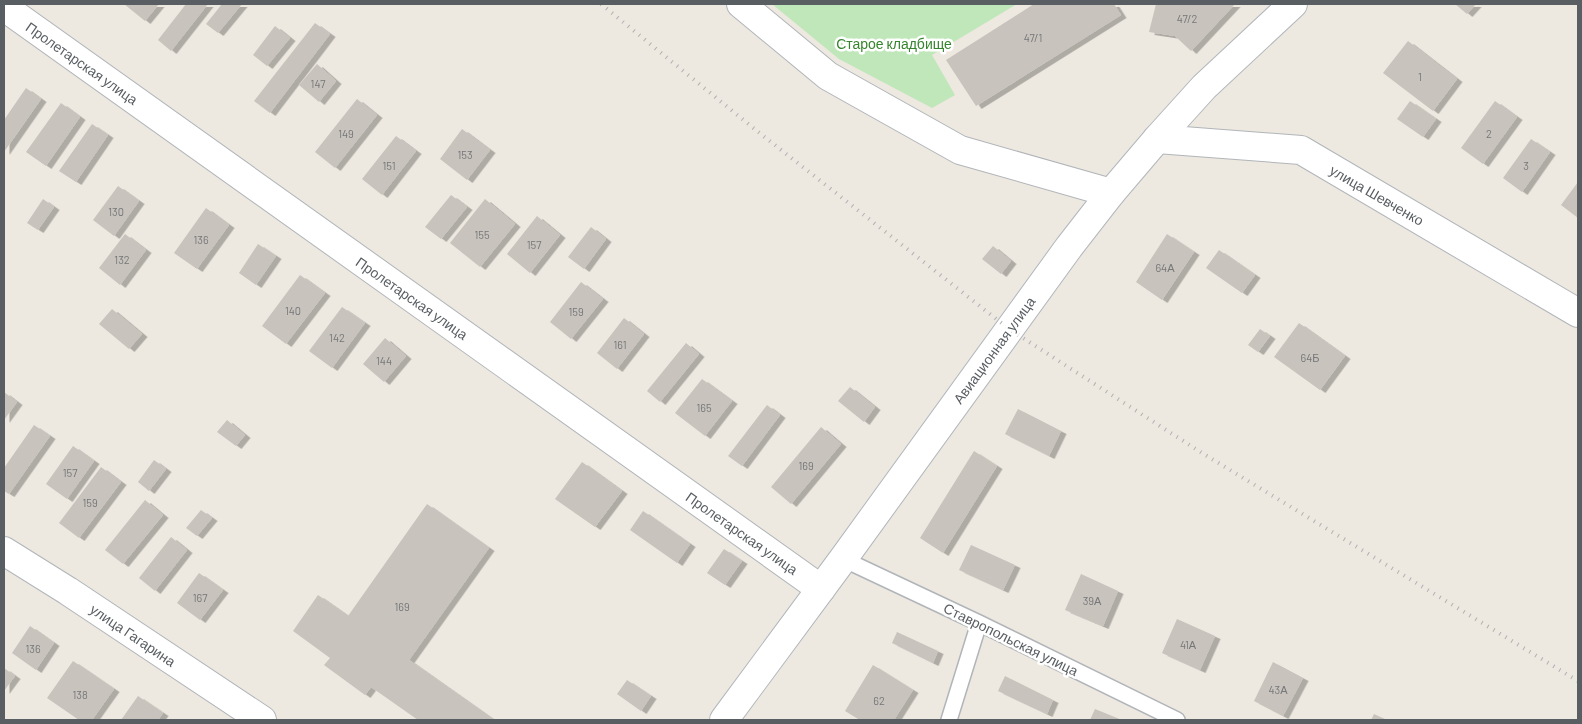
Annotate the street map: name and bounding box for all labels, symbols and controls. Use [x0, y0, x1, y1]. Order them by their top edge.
house number: 47/2 [1177, 12, 1197, 25]
street label: Пролетарская улица [23, 18, 141, 108]
house number: 47/1 [1024, 31, 1042, 44]
park label: Старое кладбище [836, 35, 952, 52]
house number: 1 [1418, 70, 1422, 83]
house number: 147 [311, 77, 325, 90]
house number: 149 [338, 127, 354, 140]
house number: 2 [1486, 127, 1492, 140]
house number: 153 [457, 148, 473, 161]
house number: 151 [382, 159, 396, 172]
house number: 3 [1523, 159, 1529, 172]
street label: улица Шевченко [1327, 161, 1427, 229]
house number: 130 [108, 205, 124, 218]
house number: 155 [474, 228, 490, 241]
house number: 136 [193, 233, 209, 246]
house number: 157 [527, 238, 541, 251]
house number: 132 [114, 253, 130, 266]
street label: Пролетарская улица [353, 253, 471, 343]
house number: 64А [1155, 261, 1175, 274]
street label: Авиационная улица [949, 293, 1039, 407]
house number: 140 [285, 304, 301, 317]
house number: 159 [568, 305, 584, 318]
house number: 142 [329, 331, 345, 344]
house number: 161 [613, 338, 627, 351]
house number: 64Б [1301, 351, 1319, 364]
house number: 144 [376, 354, 392, 367]
house number: 165 [696, 401, 712, 414]
house number: 169 [798, 459, 814, 472]
house number: 157 [63, 466, 77, 479]
street label: Пролетарская улица [683, 488, 801, 578]
house number: 159 [82, 496, 98, 509]
house number: 167 [193, 591, 207, 604]
house number: 39А [1083, 594, 1102, 607]
street label: Ставропольская улица [941, 599, 1081, 679]
street label: улица Гагарина [87, 600, 179, 670]
house number: 169 [394, 600, 410, 613]
house number: 41А [1180, 638, 1197, 651]
house number: 136 [25, 642, 41, 655]
house number: 43А [1268, 683, 1288, 696]
house number: 138 [72, 688, 88, 701]
house number: 62 [873, 694, 885, 707]

